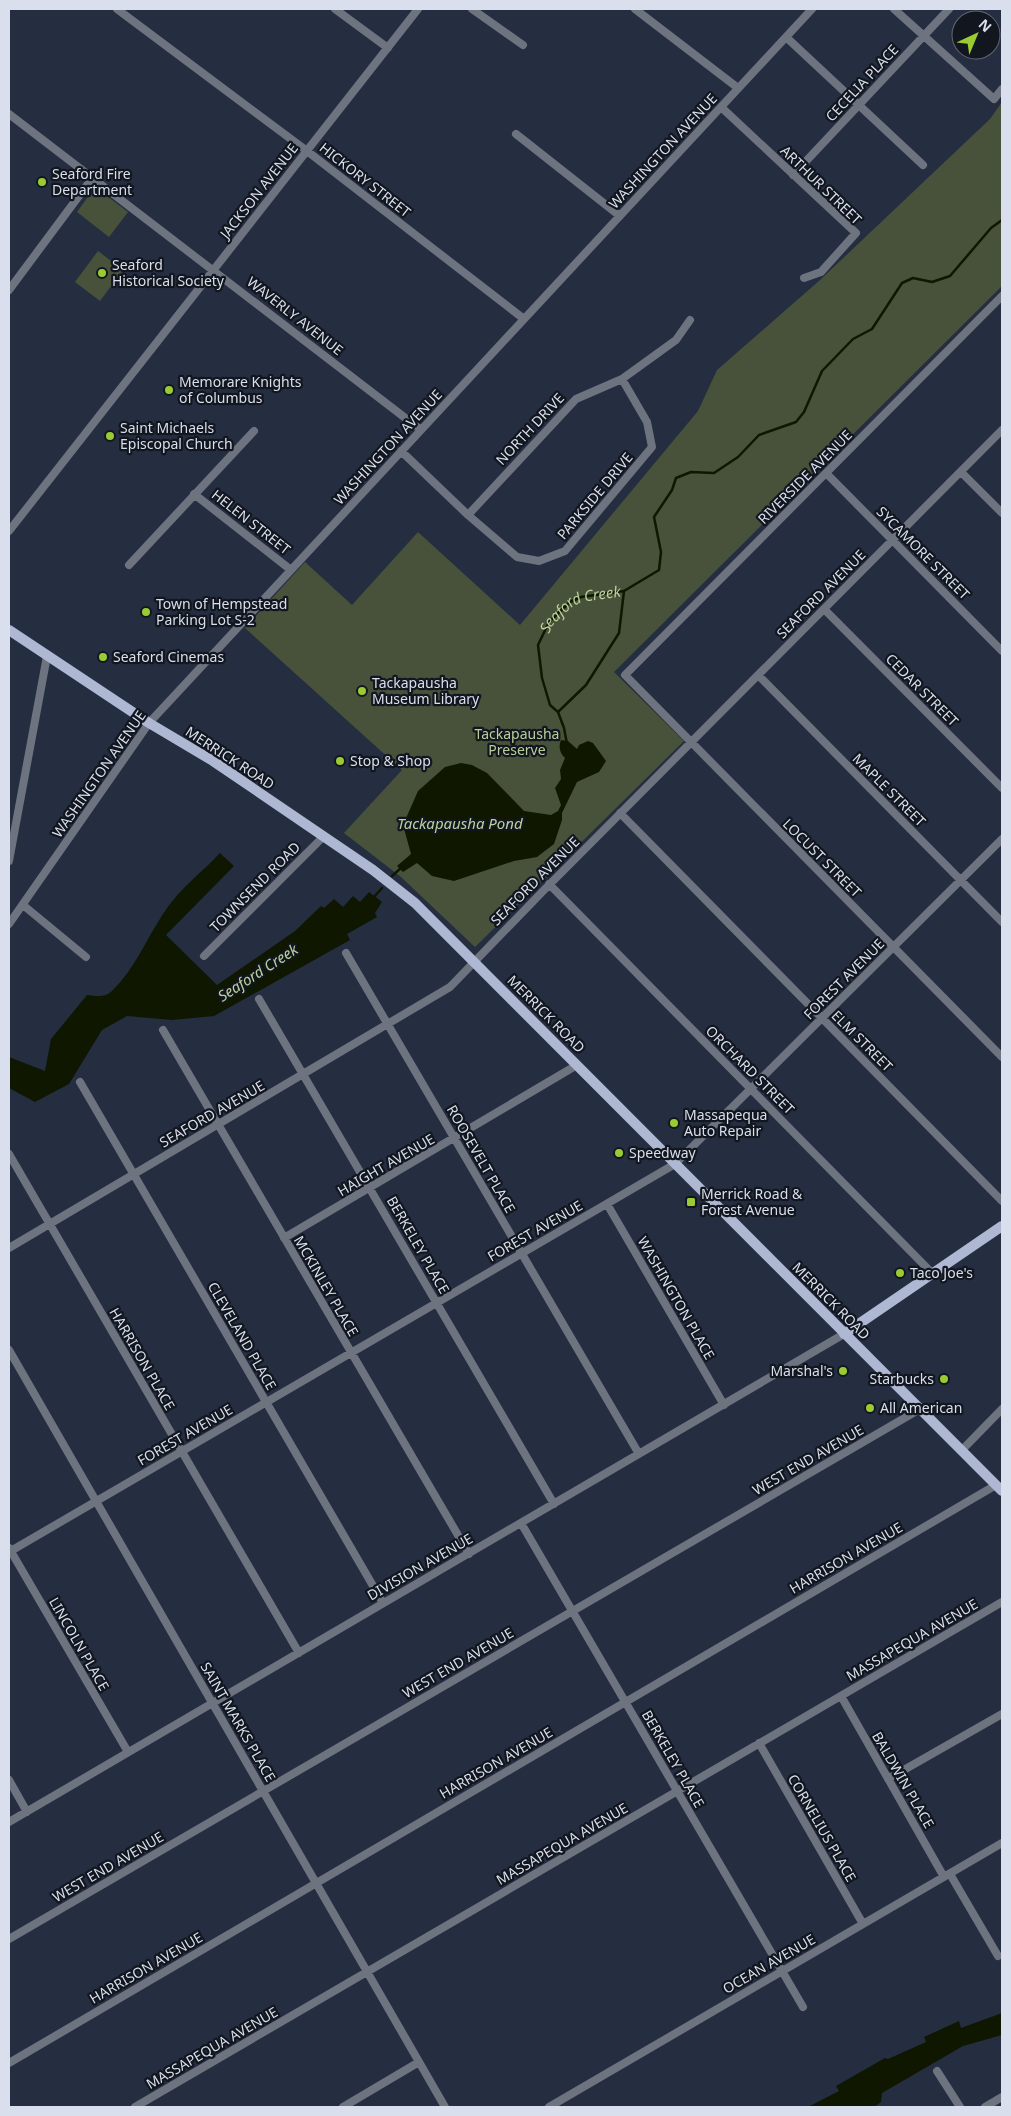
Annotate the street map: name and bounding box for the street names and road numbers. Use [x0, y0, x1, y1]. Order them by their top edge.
street label: CECELIA PLACE [821, 40, 902, 125]
street label: WASHINGTON AVENUE [604, 89, 721, 212]
street label: HICKORY STREET [316, 138, 415, 221]
street label: JACKSON AVENUE [214, 139, 302, 244]
street label: ARTHUR STREET [777, 141, 866, 228]
street label: WAVERLY AVENUE [243, 272, 347, 359]
street label: WASHINGTON AVENUE [329, 385, 446, 508]
street label: NORTH DRIVE [491, 389, 568, 469]
street label: RIVERSIDE AVENUE [754, 426, 856, 528]
street label: PARKSIDE DRIVE [553, 448, 637, 543]
street label: HELEN STREET [208, 485, 295, 558]
street label: SYCAMORE STREET [873, 502, 974, 604]
street label: SEAFORD AVENUE [772, 545, 869, 642]
street label: CEDAR STREET [882, 649, 963, 730]
street label: WASHINGTON AVENUE [48, 706, 150, 841]
street label: MERRICK ROAD [182, 722, 278, 793]
street label: MAPLE STREET [849, 749, 930, 831]
street label: LOCUST STREET [779, 814, 866, 901]
street label: SEAFORD AVENUE [486, 832, 583, 929]
street label: TOWNSEND ROAD [205, 837, 304, 936]
street label: FOREST AVENUE [799, 934, 888, 1023]
street label: MERRICK ROAD [503, 971, 589, 1057]
street label: ELM STREET [828, 1006, 897, 1075]
street label: ORCHARD STREET [702, 1021, 799, 1118]
street label: SEAFORD AVENUE [156, 1076, 268, 1151]
street label: ROOSEVELT PLACE [443, 1101, 520, 1216]
street label: HAIGHT AVENUE [334, 1129, 438, 1200]
street label: BERKELEY PLACE [383, 1192, 454, 1297]
street label: FOREST AVENUE [484, 1196, 586, 1266]
street label: MCKINLEY PLACE [290, 1232, 363, 1340]
street label: WASHINGTON PLACE [633, 1233, 719, 1363]
street label: MERRICK ROAD [788, 1258, 874, 1344]
street label: CLEVELAND PLACE [204, 1278, 281, 1393]
street label: HARRISON PLACE [105, 1304, 180, 1414]
street label: FOREST AVENUE [134, 1400, 236, 1470]
street label: WEST END AVENUE [749, 1420, 867, 1499]
street label: HARRISON AVENUE [786, 1517, 906, 1598]
street label: DIVISION AVENUE [363, 1529, 476, 1605]
street label: LINCOLN PLACE [45, 1594, 114, 1694]
street label: MASSAPEQUA AVENUE [842, 1594, 981, 1685]
street label: WEST END AVENUE [399, 1623, 517, 1702]
street label: SAINT MARKS PLACE [196, 1659, 280, 1785]
street label: BERKELEY PLACE [638, 1706, 709, 1811]
street label: HARRISON AVENUE [436, 1722, 556, 1803]
street label: BALDWIN PLACE [868, 1728, 939, 1832]
street label: CORNELIUS PLACE [784, 1770, 861, 1885]
street label: MASSAPEQUA AVENUE [492, 1798, 631, 1889]
street label: WEST END AVENUE [49, 1827, 167, 1906]
street label: HARRISON AVENUE [86, 1927, 206, 2008]
street label: OCEAN AVENUE [719, 1929, 819, 1998]
street label: MASSAPEQUA AVENUE [142, 2002, 281, 2093]

